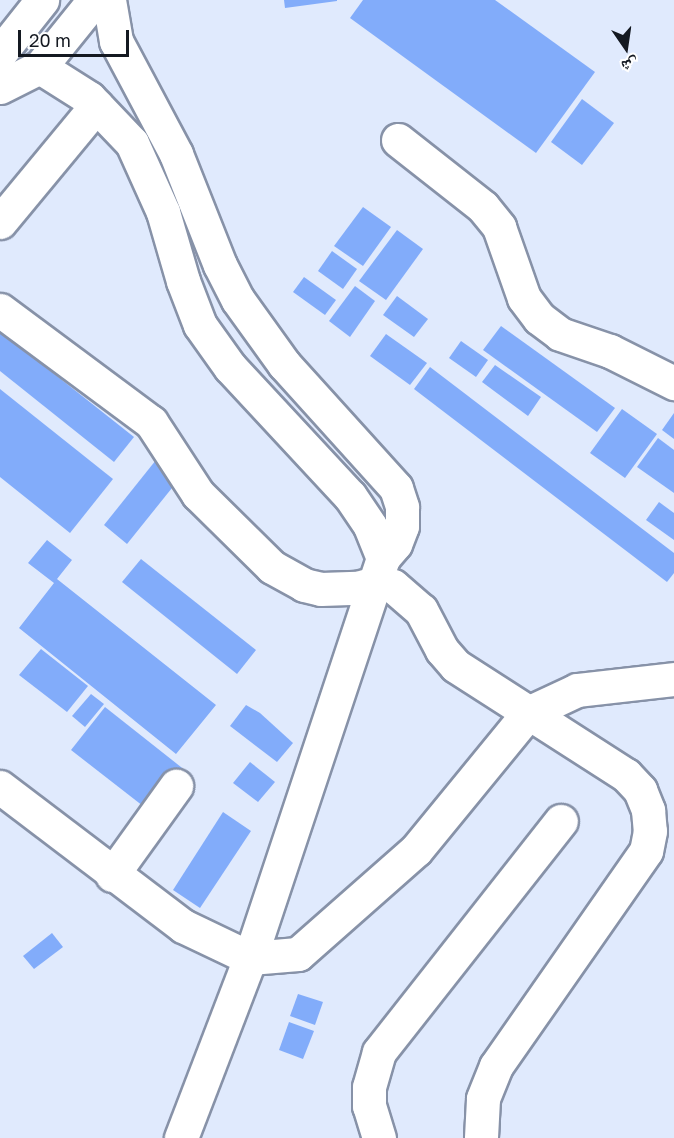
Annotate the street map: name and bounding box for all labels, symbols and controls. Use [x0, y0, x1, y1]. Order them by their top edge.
scale bar [21, 18, 132, 56]
north arrow [596, 18, 656, 78]
text: 20 m [29, 29, 71, 51]
text: ش [620, 54, 641, 77]

